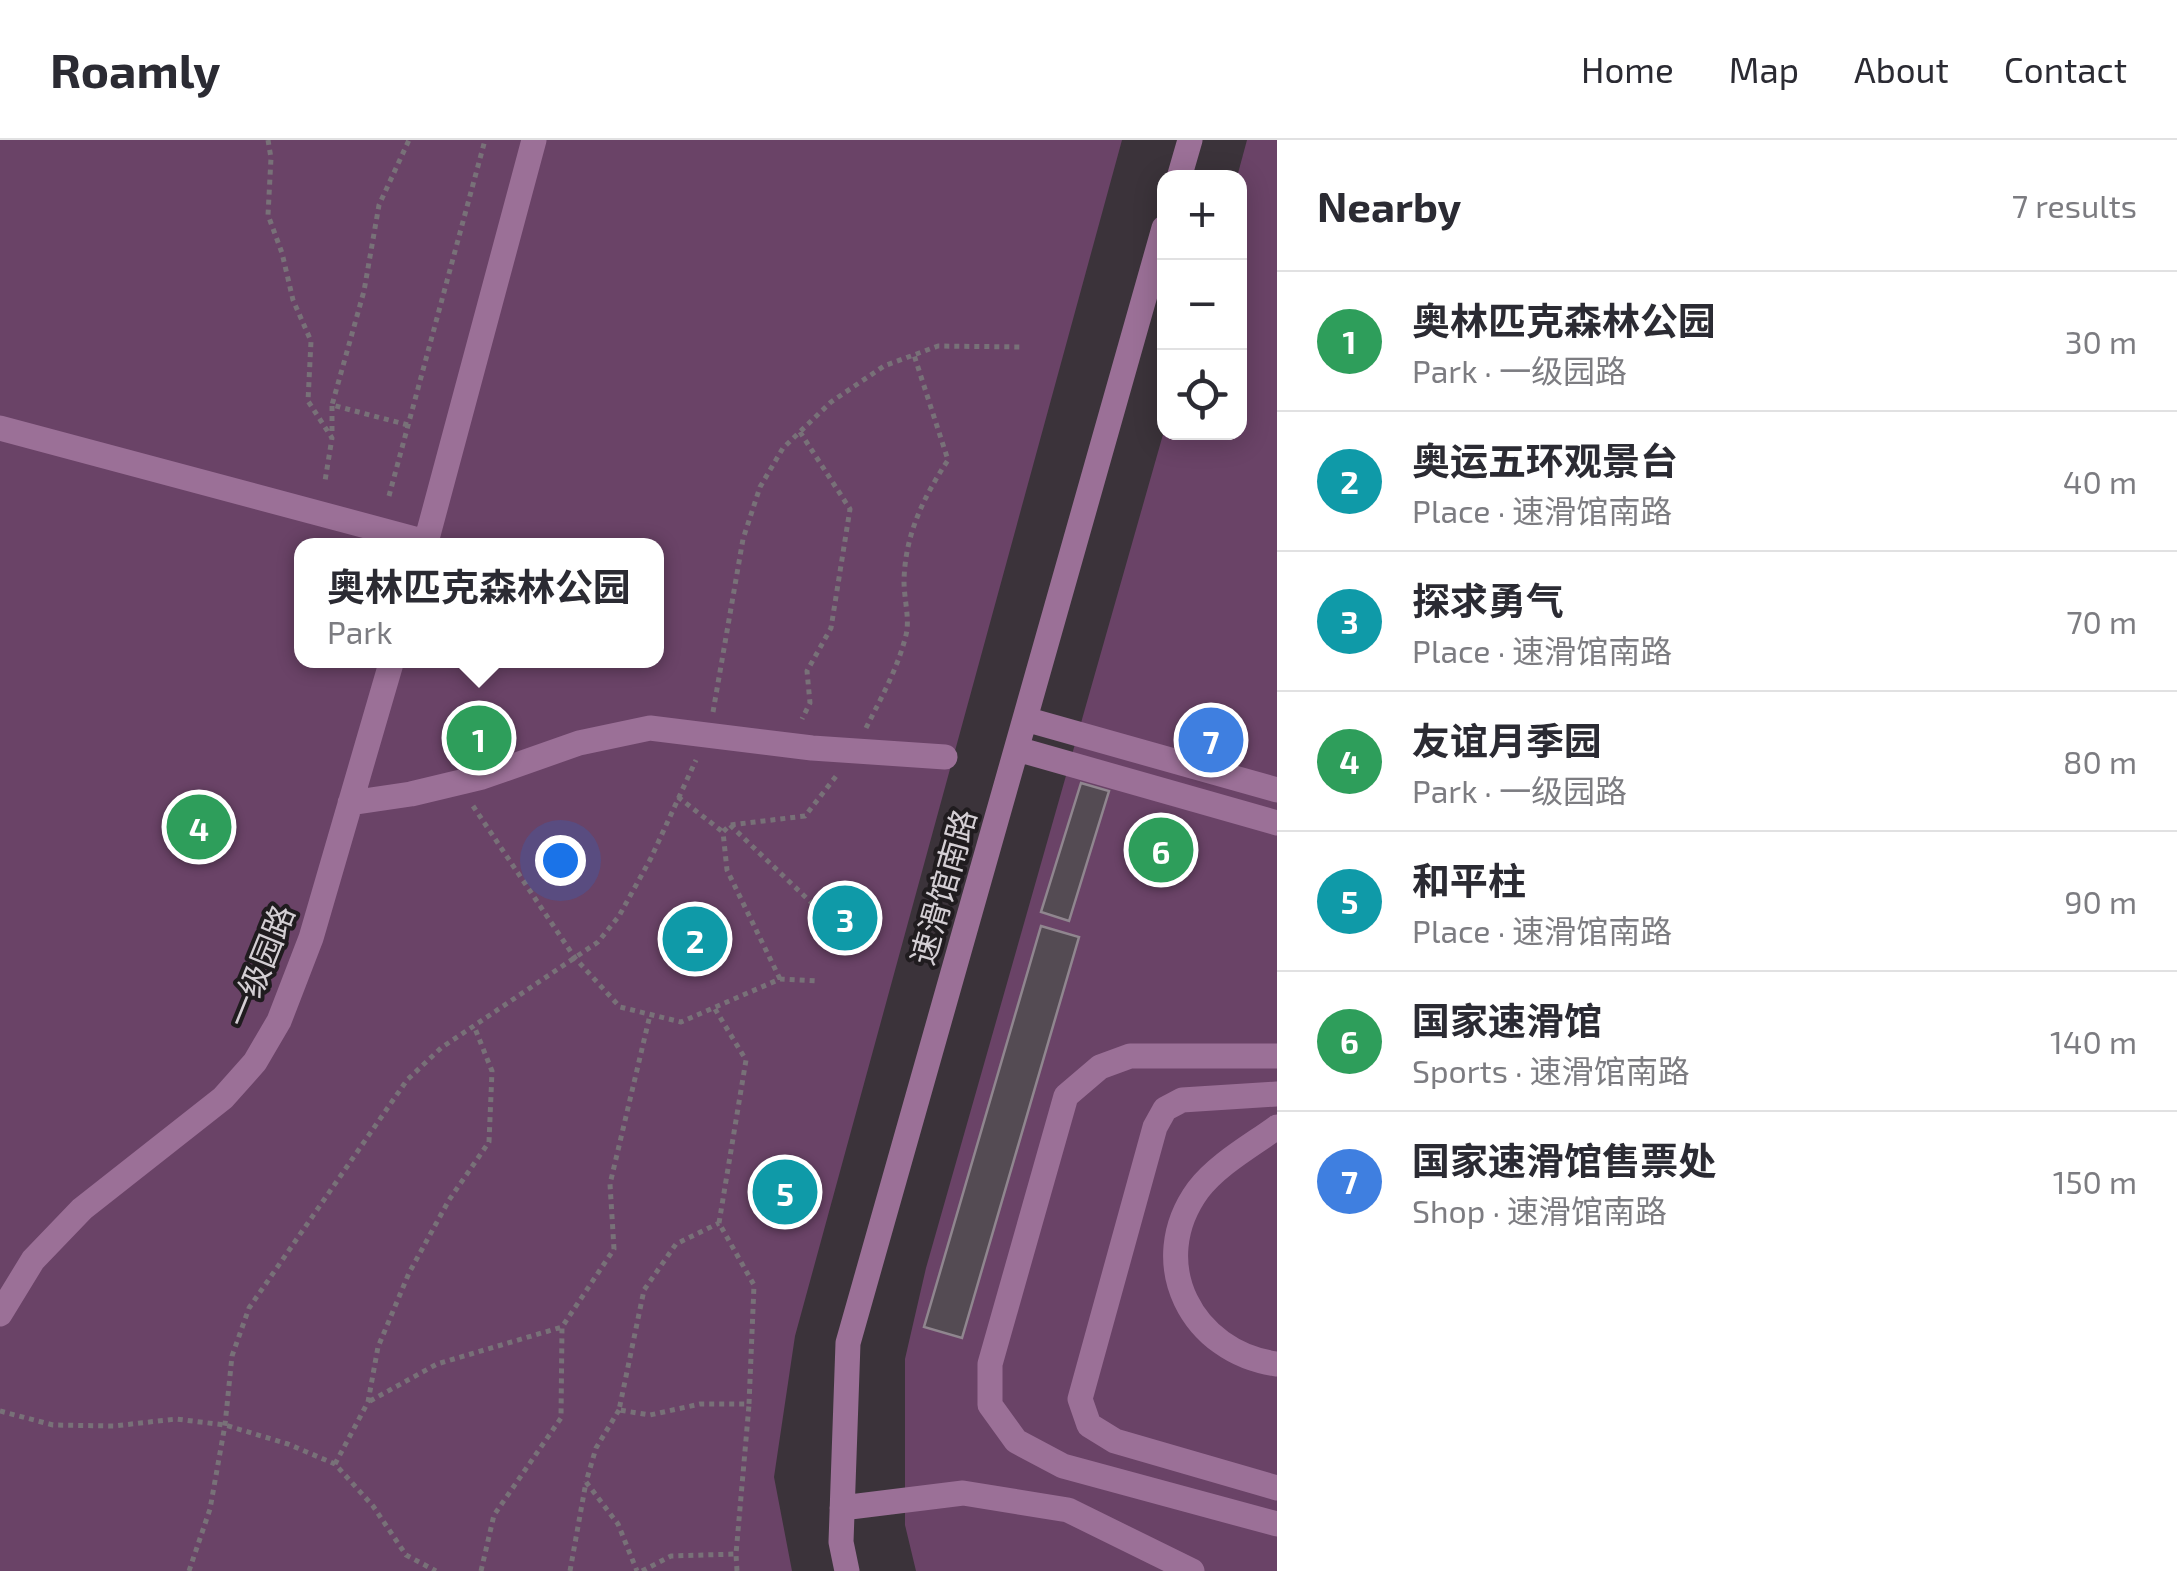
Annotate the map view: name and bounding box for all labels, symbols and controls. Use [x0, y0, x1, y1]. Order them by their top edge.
text: Roamly [50, 40, 220, 98]
text: Home [1581, 48, 1674, 90]
text: Map [1729, 48, 1799, 90]
text: About [1854, 48, 1949, 90]
text: Contact [2004, 48, 2127, 90]
map controls [1157, 170, 1247, 440]
button: + [1157, 170, 1247, 260]
text: Nearby [1317, 180, 1461, 230]
text: 7 results [2012, 186, 2137, 224]
button: − [1157, 260, 1247, 350]
text: 奥林匹克森林公园 [1412, 297, 1716, 343]
text: 1 [1343, 322, 1356, 360]
text: 30 m [2065, 322, 2137, 360]
button: locate [1157, 350, 1247, 440]
text: Park · 一级园路 [1412, 351, 1627, 389]
text: 奥运五环观景台 [1412, 437, 1678, 483]
text: 2 [1340, 462, 1359, 500]
text: 40 m [2063, 462, 2137, 500]
text: Place · 速滑馆南路 [1412, 491, 1672, 529]
popup [294, 538, 664, 668]
text: 奥林匹克森林公园 [327, 563, 631, 609]
text: 探求勇气 [1412, 577, 1564, 623]
text: 3 [1340, 602, 1359, 640]
text: 70 m [2066, 602, 2137, 640]
text: Park [327, 612, 392, 650]
text: Place · 速滑馆南路 [1412, 631, 1672, 669]
pin: 1 [446, 700, 512, 776]
pin: 7 [1178, 702, 1244, 778]
text: 友谊月季园 [1412, 717, 1602, 763]
text: 4 [1339, 742, 1360, 780]
text: 80 m [2063, 742, 2137, 780]
text: Park · 一级园路 [1412, 771, 1627, 809]
pin: 4 [166, 790, 232, 864]
street label: 速滑馆南路 [902, 804, 982, 969]
pin: 6 [1128, 812, 1194, 888]
your location [535, 835, 586, 886]
text: 和平柱 [1412, 857, 1526, 903]
pin: 3 [812, 880, 878, 956]
text: 5 [1341, 882, 1358, 920]
text: 90 m [2064, 882, 2137, 920]
street label: 一级园路 [218, 899, 301, 1032]
pin: 2 [662, 902, 728, 976]
text: Place · 速滑馆南路 [1412, 911, 1672, 949]
text: 国家速滑馆 [1412, 997, 1602, 1043]
text: 6 [1340, 1022, 1359, 1060]
text: 140 m [2050, 1022, 2137, 1060]
text: Sports · 速滑馆南路 [1412, 1051, 1690, 1089]
text: 国家速滑馆售票处 [1412, 1137, 1716, 1183]
pin: 5 [752, 1154, 818, 1230]
text: 7 [1341, 1162, 1358, 1200]
text: 150 m [2053, 1162, 2137, 1200]
text: Shop · 速滑馆南路 [1412, 1191, 1667, 1229]

